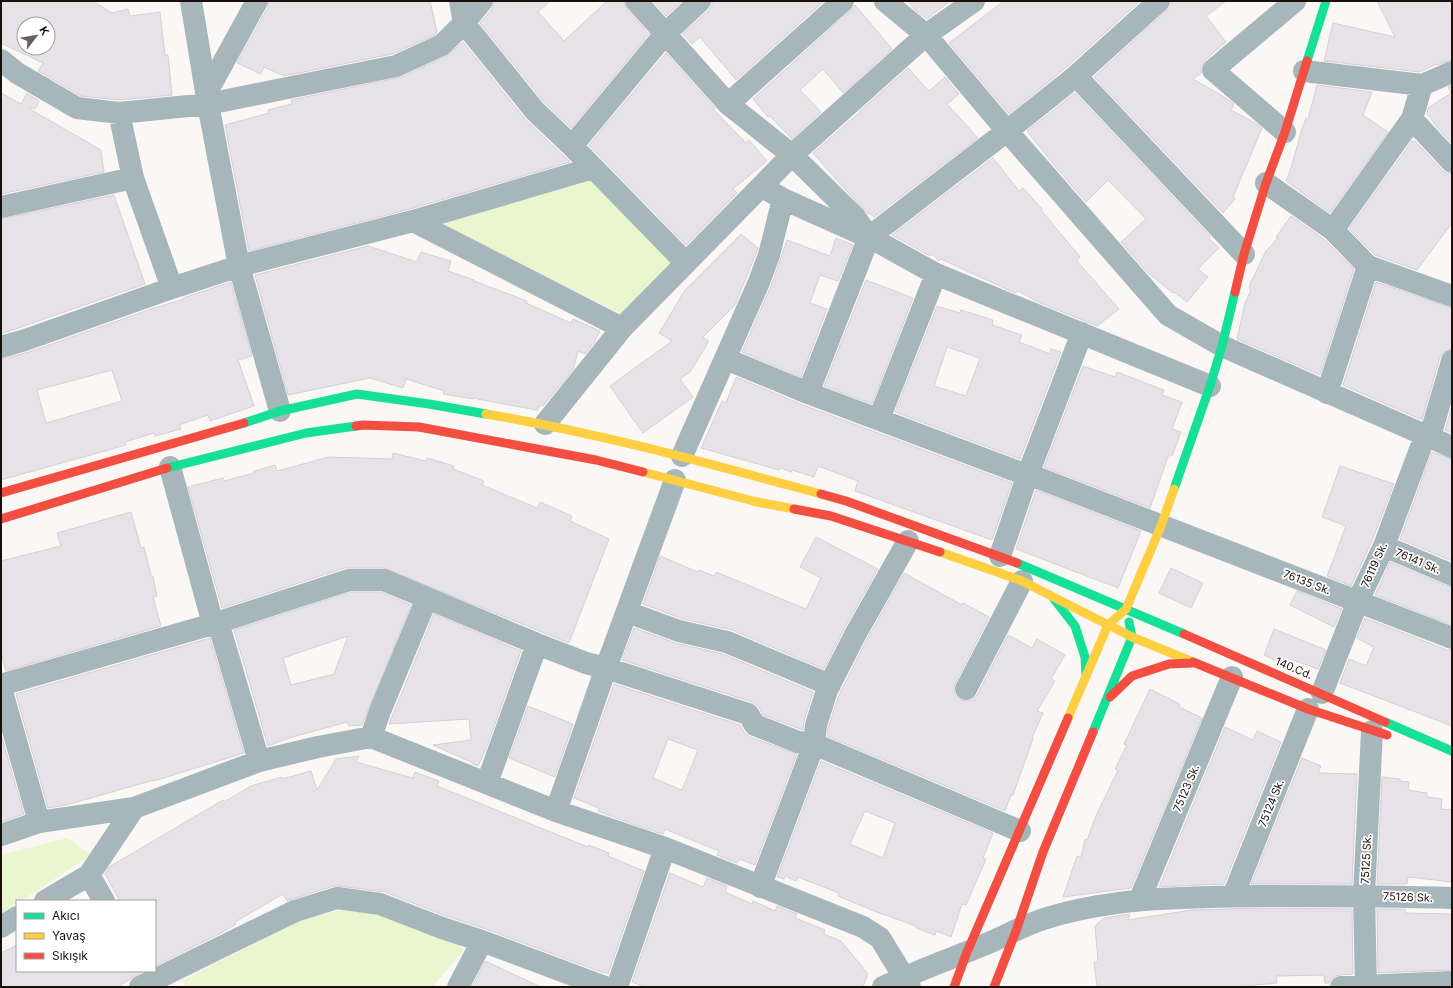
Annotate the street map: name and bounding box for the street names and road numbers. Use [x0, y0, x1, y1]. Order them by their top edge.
street label: 76119 Sk. [1358, 540, 1390, 590]
street label: 76141 Sk. [1393, 545, 1443, 577]
street label: 76135 Sk. [1281, 566, 1333, 598]
street label: 140.Cd. [1273, 654, 1315, 682]
street label: 75123 Sk. [1170, 762, 1202, 814]
street label: 75124 Sk. [1255, 777, 1287, 829]
street label: 75125 Sk. [1358, 834, 1374, 884]
street label: 75126 Sk. [1383, 889, 1433, 905]

